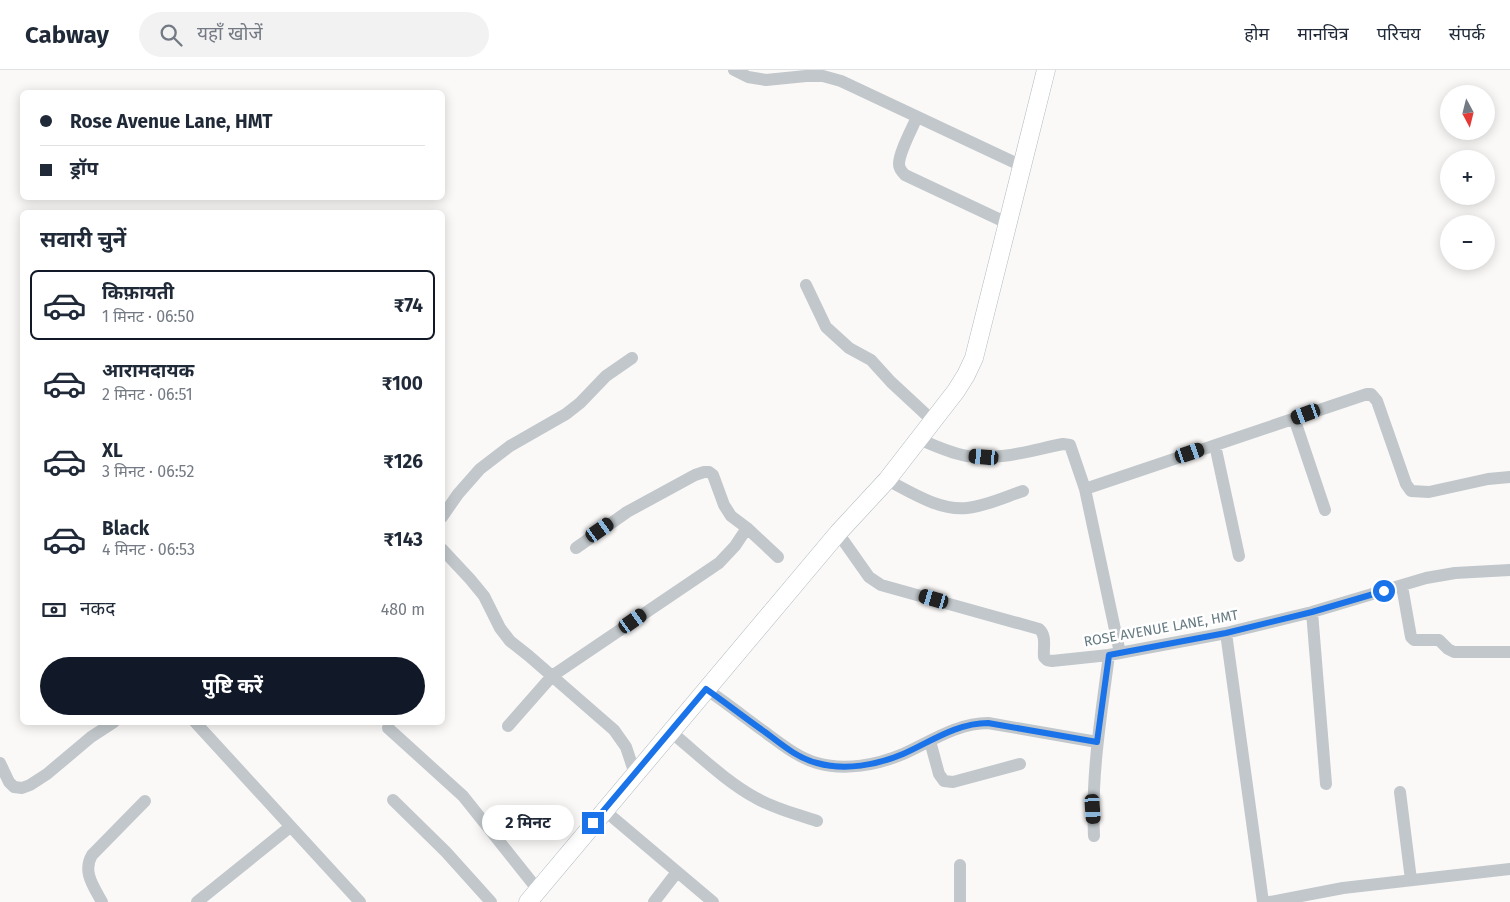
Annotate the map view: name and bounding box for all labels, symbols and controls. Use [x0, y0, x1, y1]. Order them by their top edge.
search box [139, 12, 489, 57]
text: Cabway [25, 21, 109, 49]
icon: search [157, 21, 185, 49]
text: यहाँ खोजें [197, 22, 263, 45]
text: होम [1244, 23, 1269, 45]
text: मानचित्र [1297, 23, 1349, 45]
text: परिचय [1377, 23, 1421, 45]
text: संपर्क [1449, 23, 1485, 45]
north arrow [1440, 85, 1495, 140]
map controls [1440, 85, 1495, 270]
text: Rose Avenue Lane, HMT [70, 110, 273, 133]
button: + [1440, 150, 1495, 205]
text: ड्रॉप [70, 157, 98, 180]
button: − [1440, 215, 1495, 270]
text: सवारी चुनें [40, 226, 126, 253]
text: किफ़ायती [102, 281, 174, 304]
icon: car [42, 283, 87, 328]
text: ₹74 [394, 294, 423, 317]
text: 1 मिनट · 06:50 [102, 307, 194, 326]
text: आरामदायक [102, 359, 194, 382]
icon: car [42, 361, 87, 406]
text: ₹100 [382, 372, 423, 395]
text: 2 मिनट · 06:51 [102, 385, 193, 404]
car [1289, 402, 1322, 426]
icon: car [42, 439, 87, 484]
text: XL [102, 439, 123, 462]
car [1173, 441, 1206, 465]
car [968, 448, 999, 466]
text: ₹126 [383, 450, 423, 473]
text: 3 मिनट · 06:52 [102, 462, 194, 481]
car [583, 515, 616, 545]
icon: car [42, 517, 87, 562]
text: Black [102, 517, 149, 540]
text: ₹143 [384, 528, 423, 551]
text: 4 मिनट · 06:53 [102, 540, 195, 559]
route start [1373, 580, 1395, 602]
car [917, 588, 950, 610]
icon: cash [40, 596, 68, 624]
text: नकद [80, 597, 115, 620]
text: 480 m [381, 600, 425, 619]
car [616, 606, 649, 636]
street label: ROSE AVENUE LANE, HMT [1083, 606, 1240, 650]
button: पुष्टि करें [40, 657, 425, 715]
car [1084, 794, 1101, 824]
callout: 2 मिनट [483, 806, 576, 840]
route end [582, 812, 604, 834]
text: 2 मिनट [505, 813, 551, 832]

